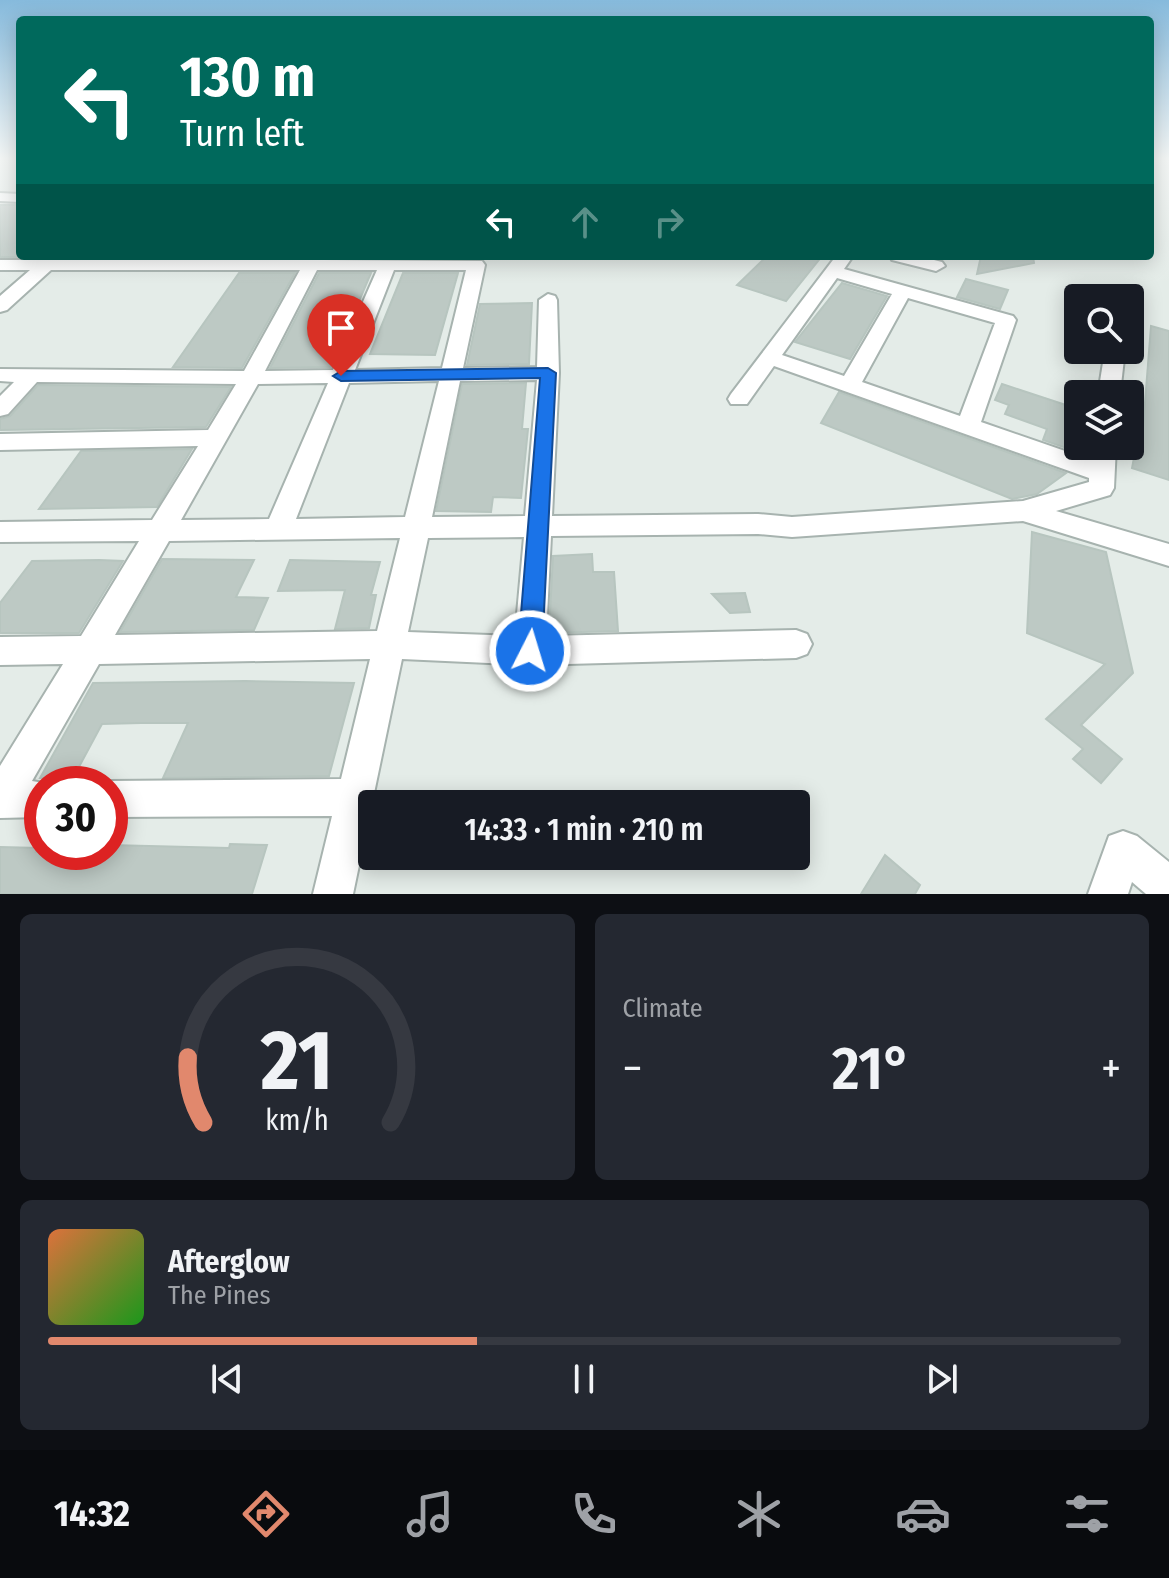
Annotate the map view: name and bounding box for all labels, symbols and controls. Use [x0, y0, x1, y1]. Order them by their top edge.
text: 130 m [180, 44, 315, 111]
icon: left [48, 48, 152, 152]
text: Turn left [180, 112, 304, 156]
icon: left [479, 200, 523, 244]
icon: ahead [563, 200, 607, 244]
icon: right [647, 200, 691, 244]
map controls [1064, 284, 1144, 460]
button: search [1064, 284, 1144, 364]
pin [307, 294, 375, 376]
icon: arrive [319, 306, 363, 350]
button: layers [1064, 380, 1144, 460]
position arrow [488, 609, 572, 693]
speed limit sign: 30 [24, 766, 128, 870]
text: 14:33 · 1 min · 210 m [464, 812, 704, 848]
text: Climate [623, 993, 703, 1024]
text: 21 [260, 1011, 333, 1111]
text: 21° [832, 1033, 911, 1105]
text: − [623, 1042, 642, 1095]
text: + [1101, 1042, 1121, 1095]
text: km/h [265, 1103, 329, 1138]
text: Afterglow [168, 1244, 290, 1280]
text: The Pines [168, 1280, 271, 1311]
icon: previous [205, 1357, 249, 1401]
icon: pause [562, 1357, 606, 1401]
icon: next [920, 1357, 964, 1401]
icon: directions [238, 1486, 294, 1542]
icon: music [402, 1486, 458, 1542]
icon: phone [566, 1486, 622, 1542]
icon: climate [731, 1486, 787, 1542]
icon: car [895, 1486, 951, 1542]
icon: filters [1059, 1486, 1115, 1542]
text: 14:32 [54, 1492, 130, 1536]

